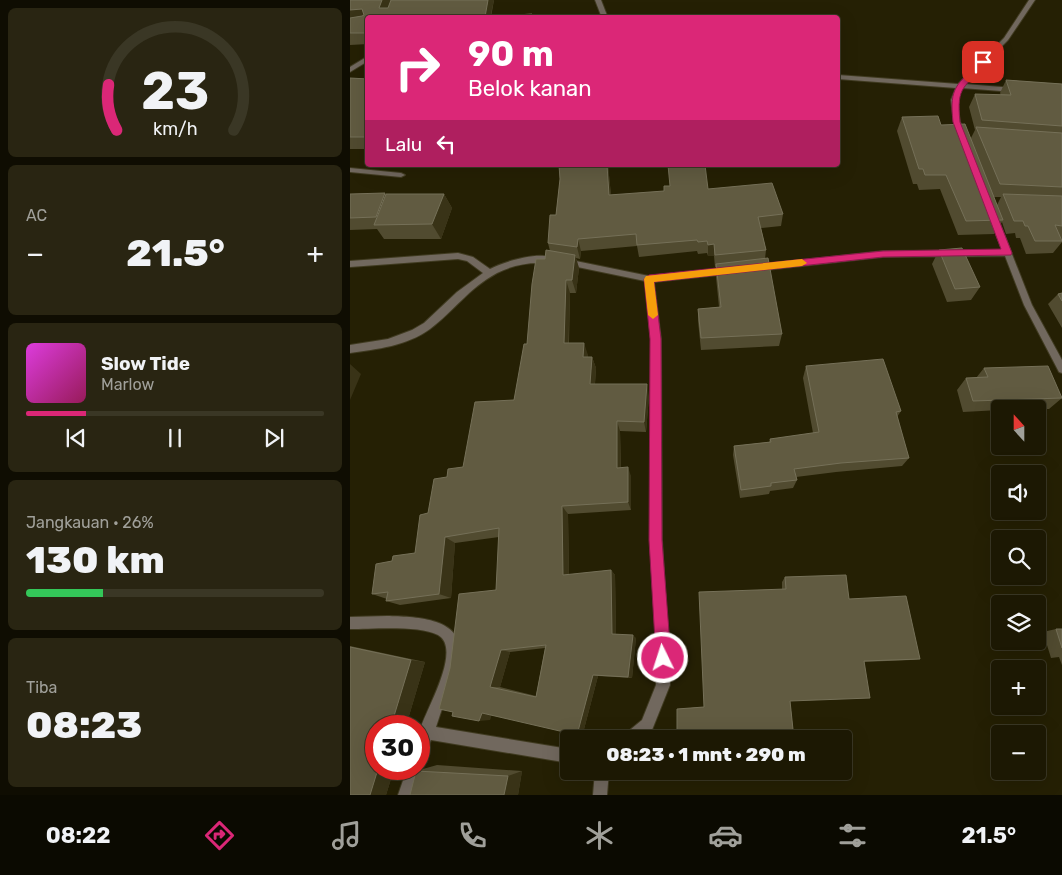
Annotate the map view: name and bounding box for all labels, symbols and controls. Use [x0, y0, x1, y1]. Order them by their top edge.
text: 90 m [468, 33, 554, 75]
icon: right [385, 35, 450, 100]
pin [962, 41, 1004, 83]
icon: arrive [969, 48, 997, 76]
text: 23 [141, 60, 209, 122]
text: Belok kanan [468, 75, 592, 102]
text: km/h [153, 118, 197, 139]
icon: left [432, 130, 460, 158]
text: Lalu [385, 133, 422, 156]
text: AC [26, 206, 47, 225]
text: 21.5° [126, 230, 225, 276]
text: − [26, 237, 44, 270]
text: + [307, 237, 324, 270]
text: Slow Tide [101, 352, 190, 375]
text: Marlow [101, 375, 154, 394]
north arrow [991, 400, 1046, 455]
map controls [991, 400, 1046, 780]
icon: previous [62, 424, 90, 452]
icon: pause [161, 424, 189, 452]
icon: next [260, 424, 288, 452]
button: sound [991, 465, 1046, 520]
text: Jangkauan · 26% [26, 513, 154, 532]
button: search [991, 530, 1046, 585]
text: 130 km [26, 537, 165, 583]
button: layers [991, 595, 1046, 650]
position arrow [636, 631, 688, 683]
button: + [991, 660, 1046, 715]
text: Tiba [26, 678, 57, 697]
text: 08:23 [26, 702, 142, 748]
speed limit sign: 30 [365, 715, 430, 780]
button: − [991, 725, 1046, 780]
text: 08:23 · 1 mnt · 290 m [606, 743, 806, 766]
icon: directions [202, 818, 237, 853]
icon: music [329, 818, 364, 853]
icon: phone [455, 818, 490, 853]
icon: climate [582, 818, 617, 853]
icon: car [708, 818, 743, 853]
icon: filters [835, 818, 870, 853]
text: 08:22 [46, 822, 111, 849]
text: 21.5° [961, 822, 1016, 849]

